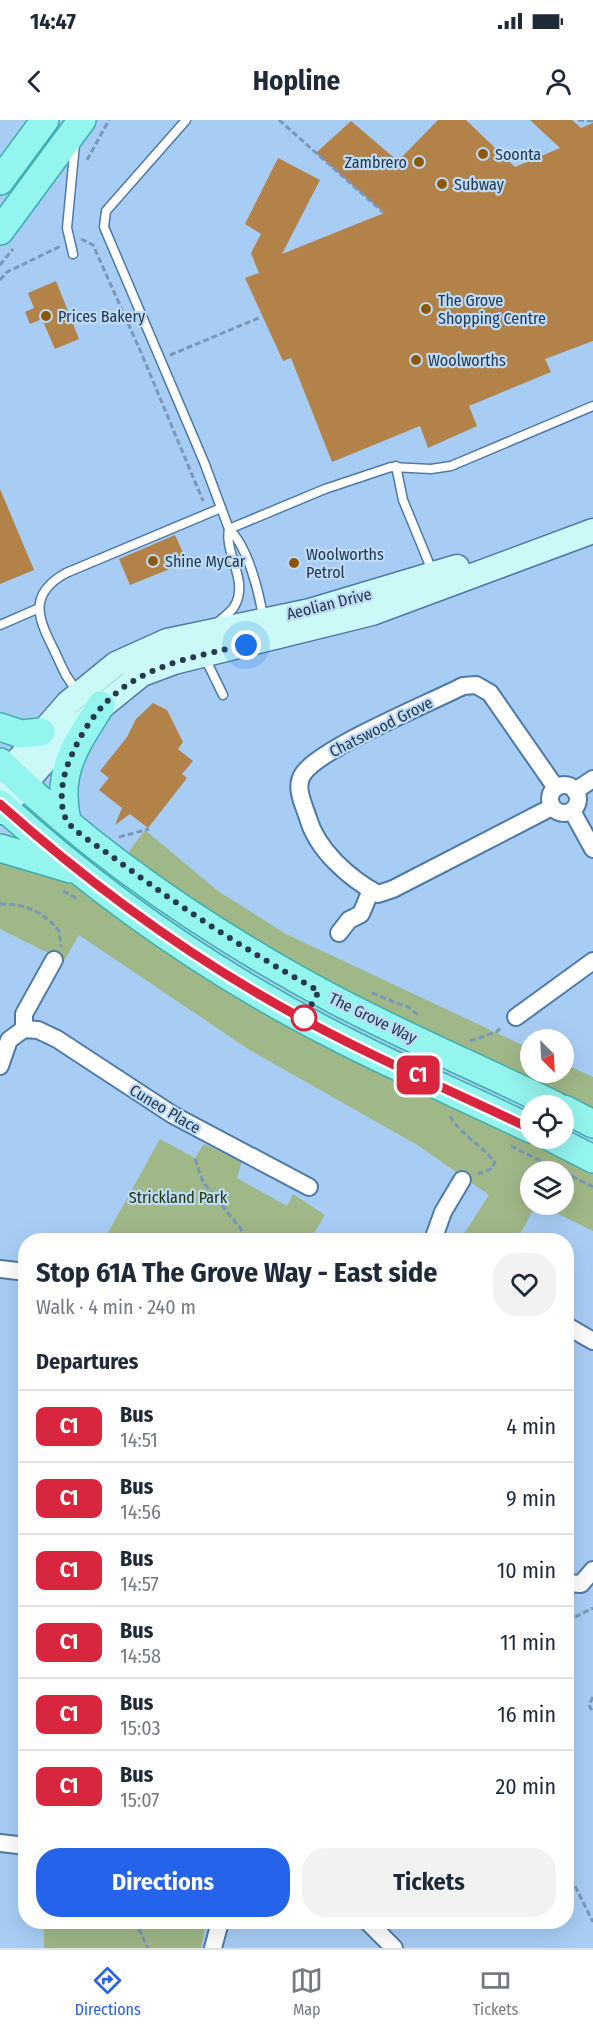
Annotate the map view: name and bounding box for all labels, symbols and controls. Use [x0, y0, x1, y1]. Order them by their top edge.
text: 14:47 [30, 8, 76, 35]
icon: back [18, 65, 51, 98]
text: Hopline [253, 65, 340, 97]
icon: person [542, 65, 575, 98]
place label: Soonta [495, 145, 541, 164]
marker: Soonta [476, 147, 490, 161]
place label: Zambrero [344, 153, 407, 172]
marker: Zambrero [412, 155, 426, 169]
place label: Subway [454, 175, 505, 194]
marker: Subway [435, 177, 449, 191]
place label: The Grove Shopping Centre [438, 291, 546, 328]
marker: The Grove Shopping Centre [419, 302, 433, 316]
place label: Prices Bakery [58, 307, 146, 326]
marker: Prices Bakery [39, 309, 53, 323]
place label: Woolworths [428, 351, 506, 370]
marker: Woolworths [409, 353, 423, 367]
place label: Woolworths Petrol [306, 545, 384, 582]
place label: Shine MyCar [165, 552, 246, 571]
marker: Shine MyCar [146, 554, 160, 568]
marker: Woolworths Petrol [287, 556, 301, 570]
street label: Aeolian Drive [285, 584, 374, 624]
your location [231, 630, 261, 660]
street label: Chatswood Grove [326, 693, 436, 761]
street label: The Grove Way [326, 989, 421, 1048]
unlabelled marker [291, 1005, 317, 1031]
north arrow [520, 1029, 574, 1083]
map controls [520, 1029, 574, 1215]
line badge: C1 [391, 1056, 445, 1094]
text: C1 [409, 1062, 427, 1088]
street label: Cuneo Place [126, 1080, 204, 1138]
button: locate [520, 1095, 574, 1149]
button: layers [520, 1161, 574, 1215]
park label: Strickland Park [129, 1188, 228, 1207]
button: heart [493, 1253, 556, 1316]
text: Stop 61A The Grove Way - East side [36, 1256, 437, 1289]
text: Walk · 4 min · 240 m [36, 1295, 196, 1319]
text: Departures [36, 1348, 138, 1375]
text: Bus [120, 1401, 153, 1428]
text: C1 [60, 1413, 78, 1439]
text: 4 min [506, 1413, 556, 1440]
text: 14:51 [120, 1428, 158, 1452]
text: Bus [120, 1473, 153, 1500]
text: C1 [60, 1485, 78, 1511]
text: 9 min [506, 1485, 556, 1512]
text: 14:56 [120, 1500, 161, 1524]
text: Bus [120, 1545, 153, 1572]
text: C1 [60, 1557, 78, 1583]
text: 10 min [497, 1557, 556, 1584]
text: 14:57 [120, 1572, 159, 1596]
text: Bus [120, 1617, 153, 1644]
text: C1 [60, 1629, 78, 1655]
text: 11 min [500, 1629, 556, 1656]
text: 14:58 [120, 1644, 161, 1668]
text: Bus [120, 1689, 153, 1716]
text: C1 [60, 1701, 78, 1727]
text: 16 min [497, 1701, 556, 1728]
text: 15:03 [120, 1716, 160, 1740]
text: Bus [120, 1761, 153, 1788]
text: C1 [60, 1773, 78, 1799]
text: 20 min [496, 1773, 556, 1800]
text: 15:07 [120, 1788, 159, 1812]
button: Directions [36, 1848, 290, 1917]
button: Tickets [302, 1848, 556, 1917]
tab: Directions [75, 1964, 141, 2019]
tab: Map [290, 1964, 323, 2019]
tab: Tickets [473, 1964, 518, 2019]

